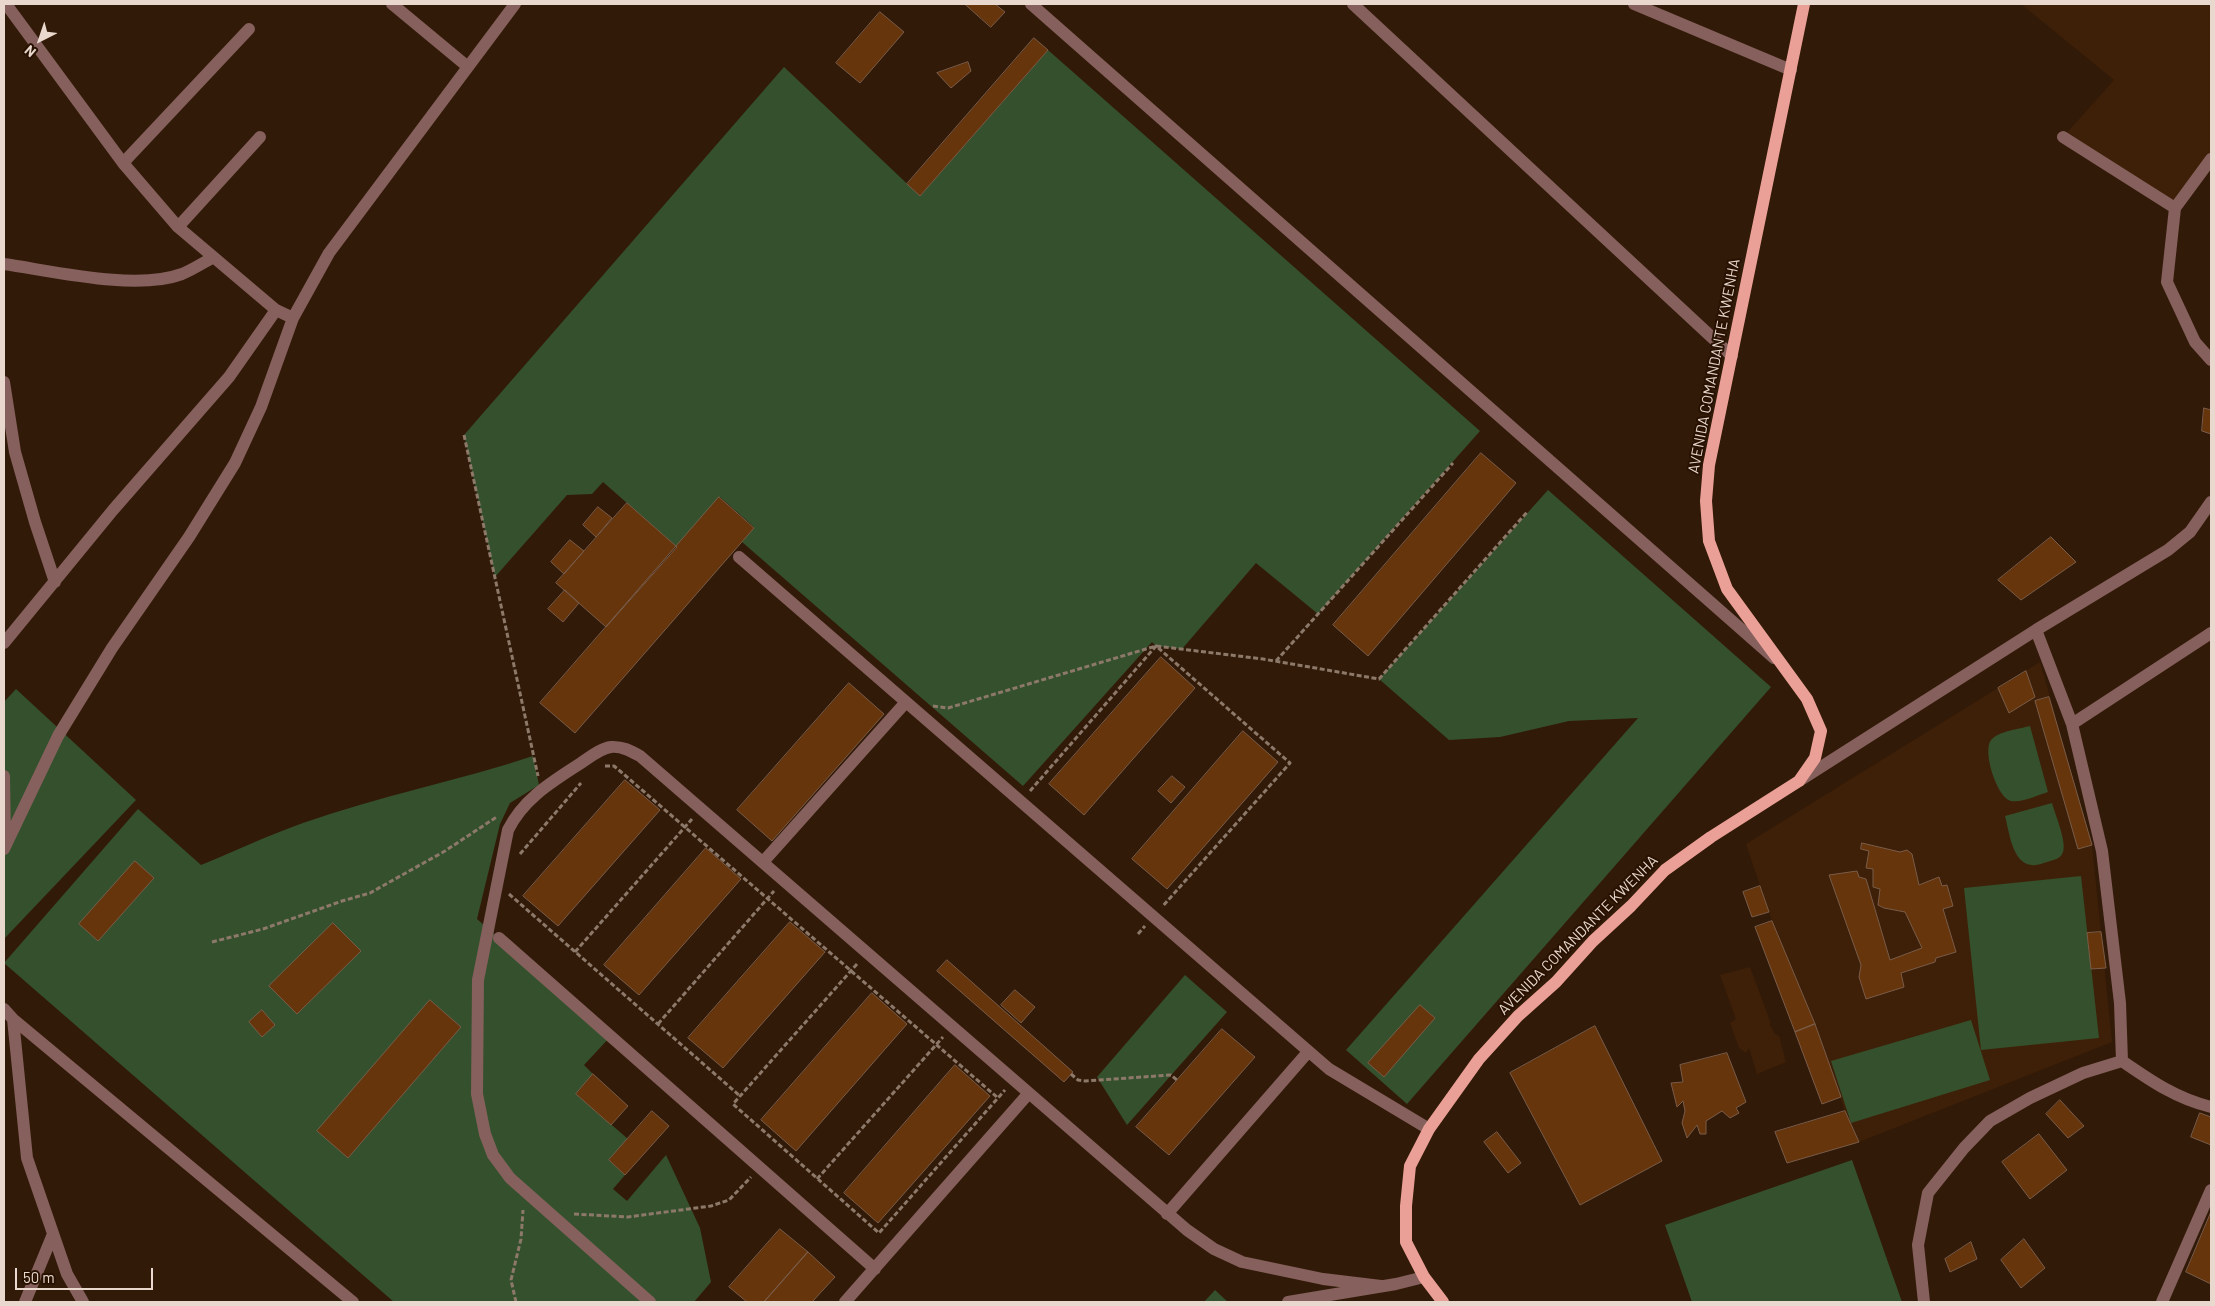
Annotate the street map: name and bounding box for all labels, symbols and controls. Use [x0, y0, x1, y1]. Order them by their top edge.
north arrow [15, 15, 65, 65]
text: N [21, 42, 39, 61]
street label: AVENIDA COMANDANTE KWENHA [1684, 257, 1744, 475]
street label: AVENIDA COMANDANTE KWENHA [1494, 851, 1662, 1019]
scale bar [18, 1258, 155, 1290]
text: 50 m [23, 1268, 55, 1286]

